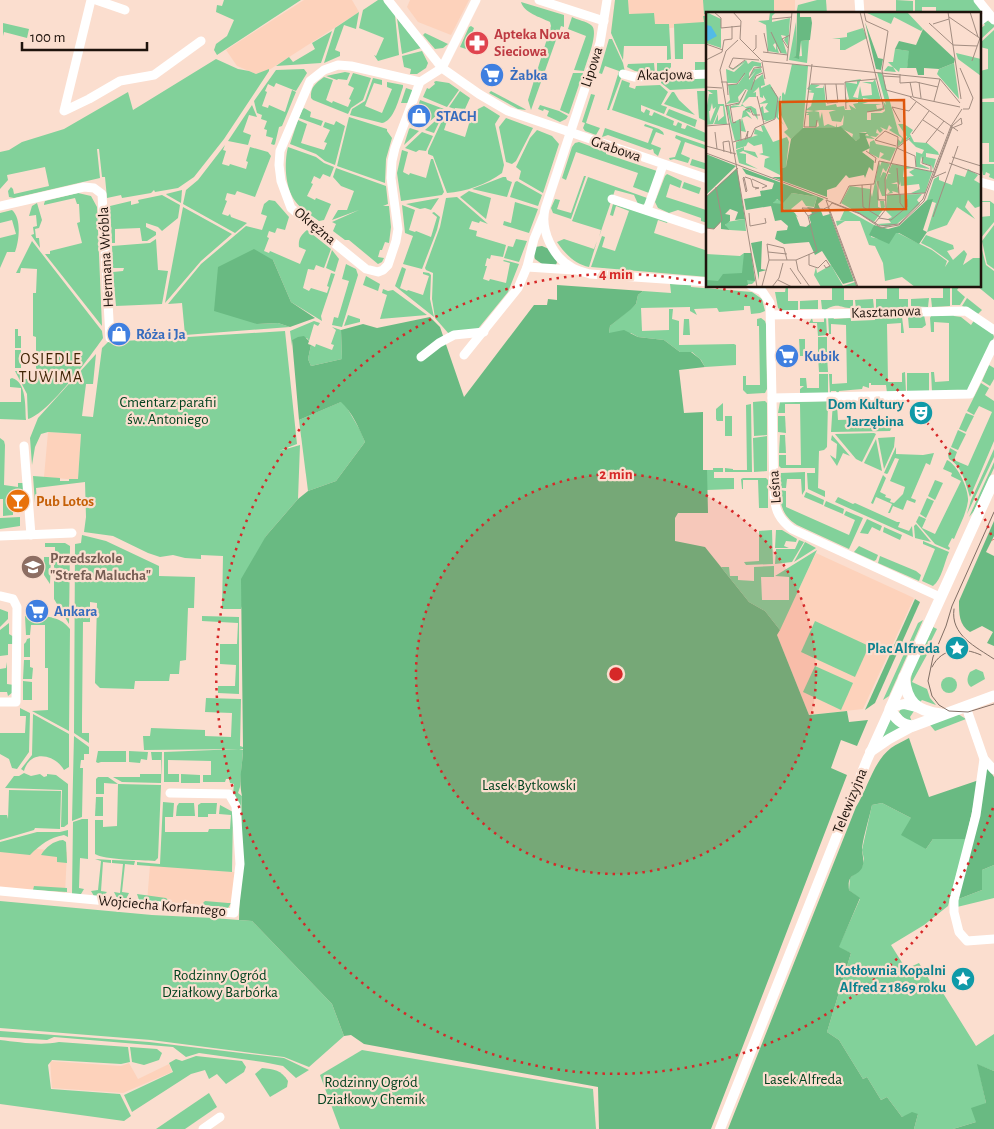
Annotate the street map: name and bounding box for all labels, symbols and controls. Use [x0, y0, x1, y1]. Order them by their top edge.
inset map [706, 12, 982, 288]
scale bar [22, 20, 148, 52]
place label: Apteka Nova Sieciowa [494, 27, 570, 59]
text: 100 m [30, 30, 65, 45]
pharmacy icon: Apteka Nova Sieciowa [464, 30, 490, 56]
street label: Lipowa [578, 45, 606, 89]
supermarket icon: Żabka [479, 62, 505, 88]
place label: Żabka [510, 67, 548, 83]
street label: Akacjowa [637, 67, 693, 83]
shop icon: STACH [406, 103, 432, 129]
place label: STACH [436, 109, 477, 124]
street label: Grabowa [589, 133, 643, 165]
street label: Okrężna [291, 205, 339, 248]
street label: Hermana Wróbla [96, 206, 116, 308]
text: 4 min [599, 267, 633, 282]
street label: Kasztanowa [851, 303, 921, 321]
shop icon: Róża i Ja [106, 321, 132, 347]
place label: Róża i Ja [136, 327, 186, 342]
supermarket icon: Kubik [774, 343, 800, 369]
place label: Kubik [804, 349, 840, 364]
district label: OSIEDLE TUWIMA [19, 351, 83, 385]
park label: Cmentarz parafii św. Antoniego [119, 395, 217, 427]
place label: Dom Kultury Jarzębina [827, 397, 904, 429]
theatre icon: Dom Kultury Jarzębina [908, 400, 934, 426]
text: 2 min [599, 467, 633, 482]
street label: Leśna [766, 470, 784, 504]
bar icon: Pub Lotos [5, 488, 31, 514]
place label: Pub Lotos [36, 494, 94, 509]
place label: Przedszkole "Strefa Malucha" [50, 551, 151, 583]
school or university icon: Przedszkole "Strefa Malucha" [20, 554, 46, 580]
supermarket icon: Ankara [24, 598, 50, 624]
place label: Ankara [54, 604, 97, 619]
place icon: Plac Alfreda [944, 635, 970, 661]
place label: Plac Alfreda [867, 641, 940, 656]
centre of rings [607, 665, 625, 683]
street label: Telewizyjna [830, 766, 870, 836]
park label: Lasek Bytkowski [482, 778, 576, 793]
street label: Wojciecha Korfantego [97, 893, 227, 919]
place label: Kotłownia Kopalni Alfred z 1869 roku [835, 963, 946, 995]
place icon: Kotłownia Kopalni Alfred z 1869 roku [950, 966, 976, 992]
park label: Rodzinny Ogród Działkowy Barbórka [162, 968, 278, 1000]
park label: Lasek Alfreda [764, 1072, 842, 1087]
park label: Rodzinny Ogród Działkowy Chemik [317, 1075, 425, 1107]

